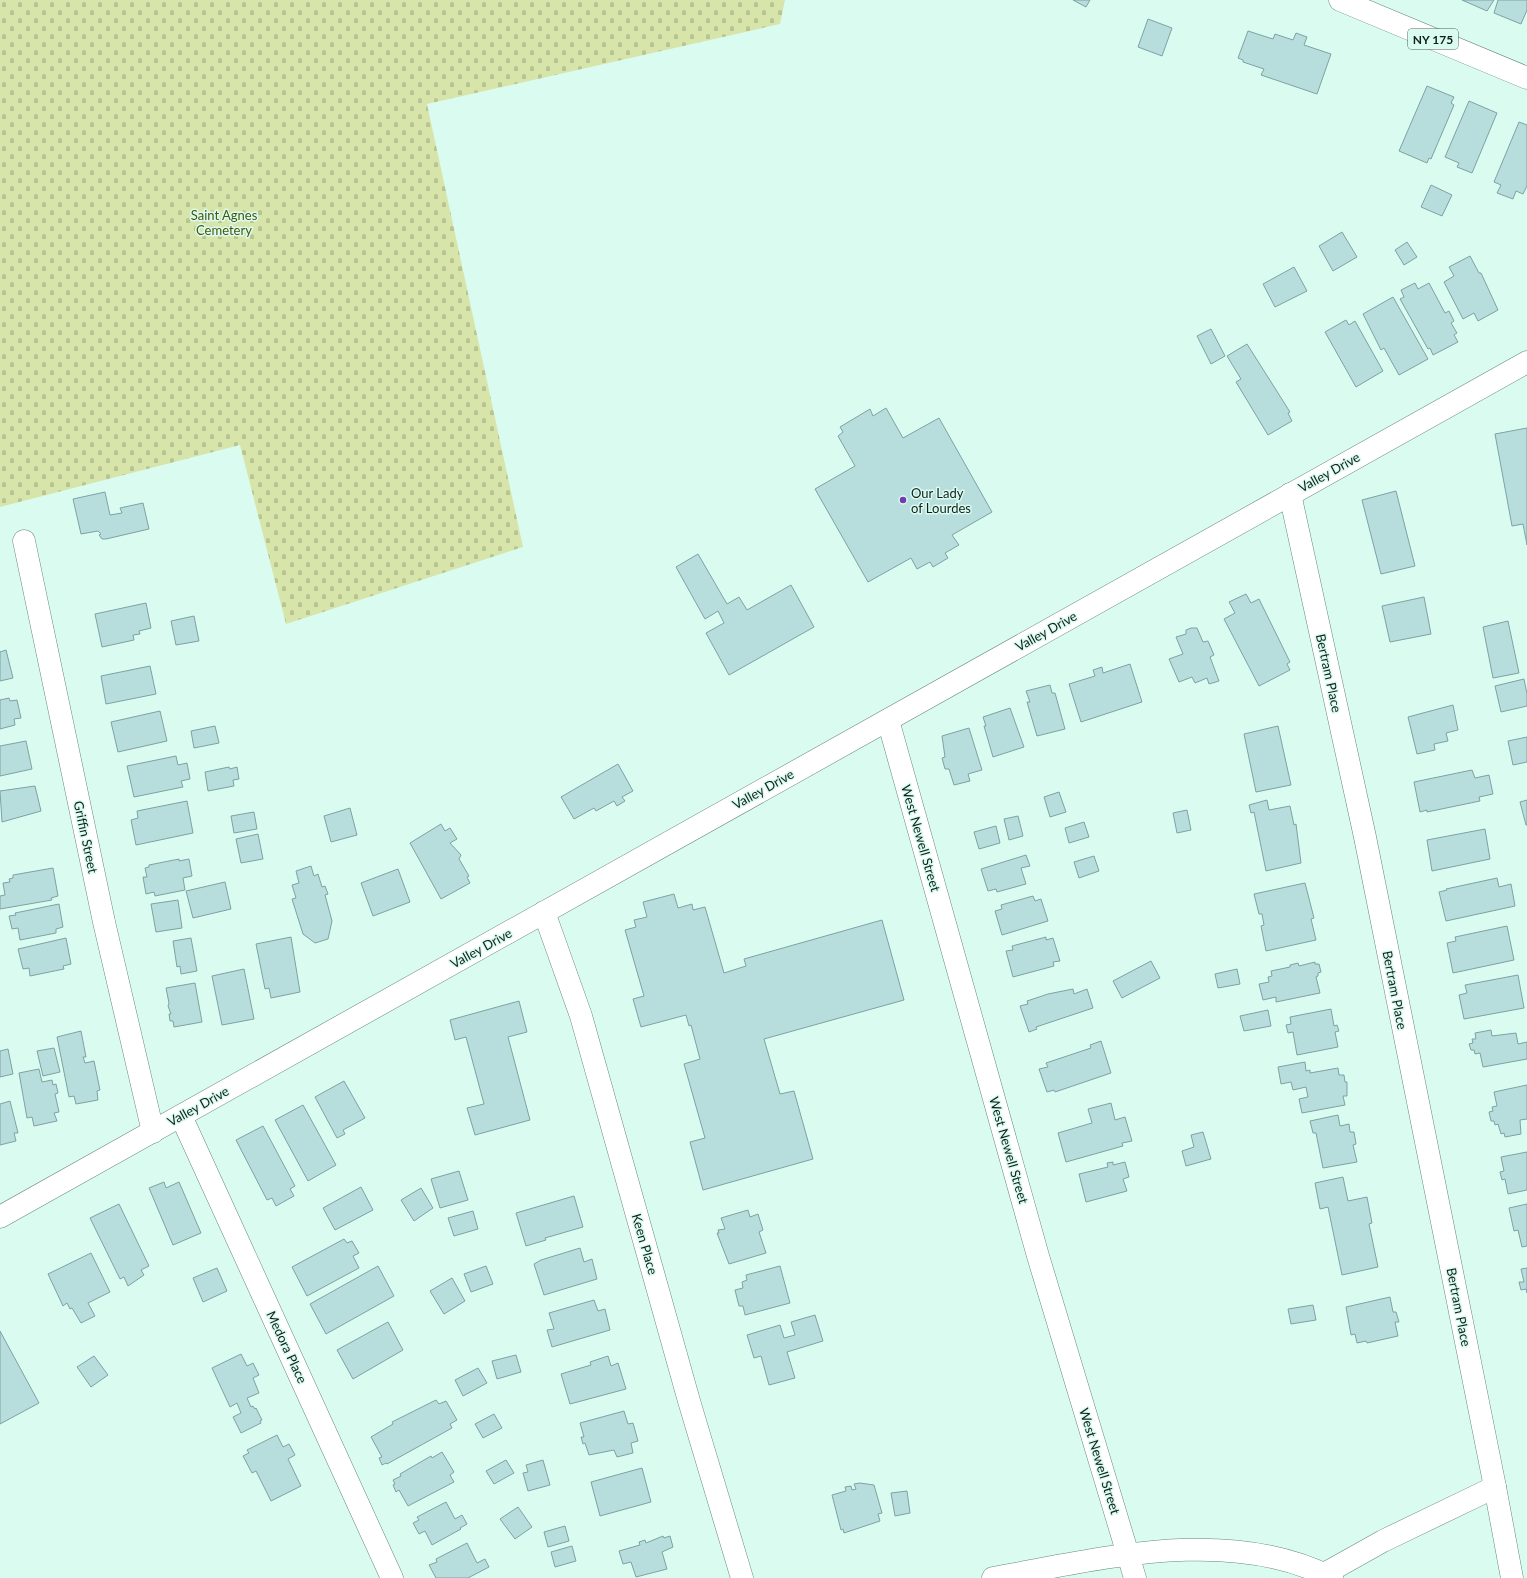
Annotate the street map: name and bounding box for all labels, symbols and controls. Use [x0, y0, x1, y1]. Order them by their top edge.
road number: NY 175 [1408, 29, 1458, 49]
park label: Saint Agnes Cemetery [191, 207, 258, 238]
street label: Valley Drive [1295, 448, 1363, 495]
place label: Our Lady of Lourdes [911, 485, 971, 516]
marker: Our Lady of Lourdes [898, 495, 908, 505]
street label: Valley Drive [1012, 607, 1080, 654]
street label: Bertram Place [1313, 632, 1345, 714]
street label: Valley Drive [729, 765, 797, 812]
street label: West Newell Street [898, 783, 944, 894]
street label: Griffin Street [71, 799, 102, 875]
street label: Valley Drive [447, 924, 515, 971]
street label: Bertram Place [1380, 949, 1411, 1031]
street label: Valley Drive [164, 1082, 232, 1129]
street label: West Newell Street [986, 1095, 1032, 1206]
street label: Keen Place [629, 1212, 661, 1276]
street label: Bertram Place [1444, 1266, 1475, 1348]
street label: Medora Place [263, 1308, 311, 1386]
street label: West Newell Street [1076, 1406, 1124, 1516]

